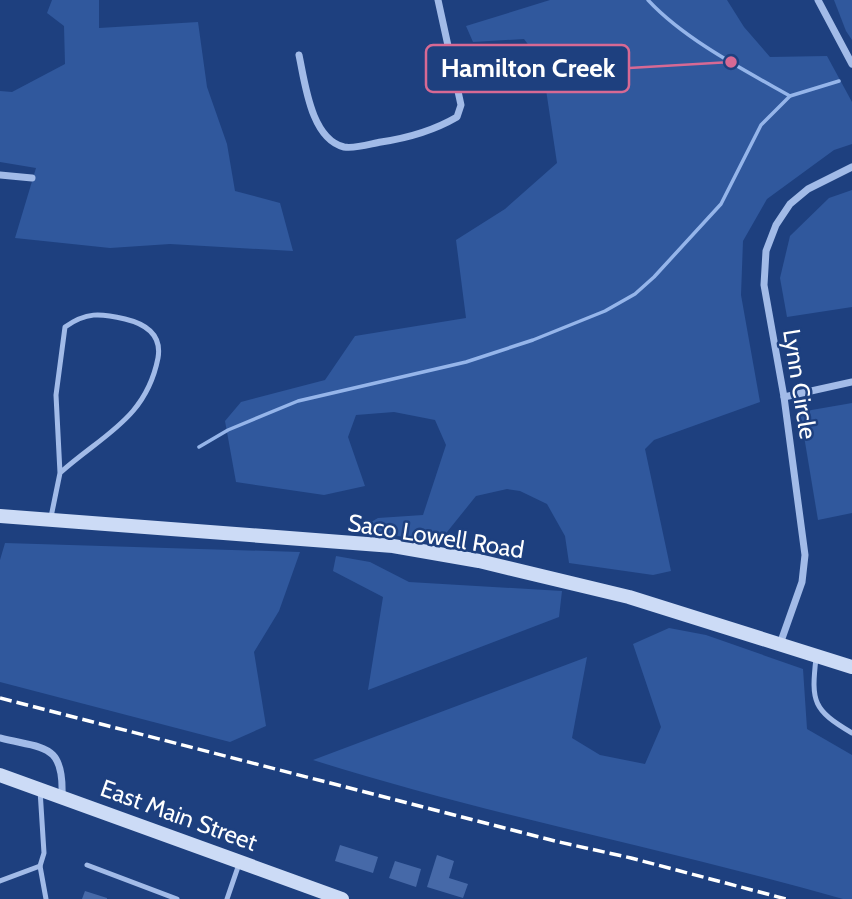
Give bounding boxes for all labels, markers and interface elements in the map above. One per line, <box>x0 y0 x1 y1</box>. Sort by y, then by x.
callout: Hamilton Creek <box>426 45 629 92</box>
text: Hamilton Creek <box>441 52 616 84</box>
street label: Lynn Circle <box>777 327 823 441</box>
street label: Saco Lowell Road <box>346 508 526 564</box>
street label: East Main Street <box>97 773 261 857</box>

